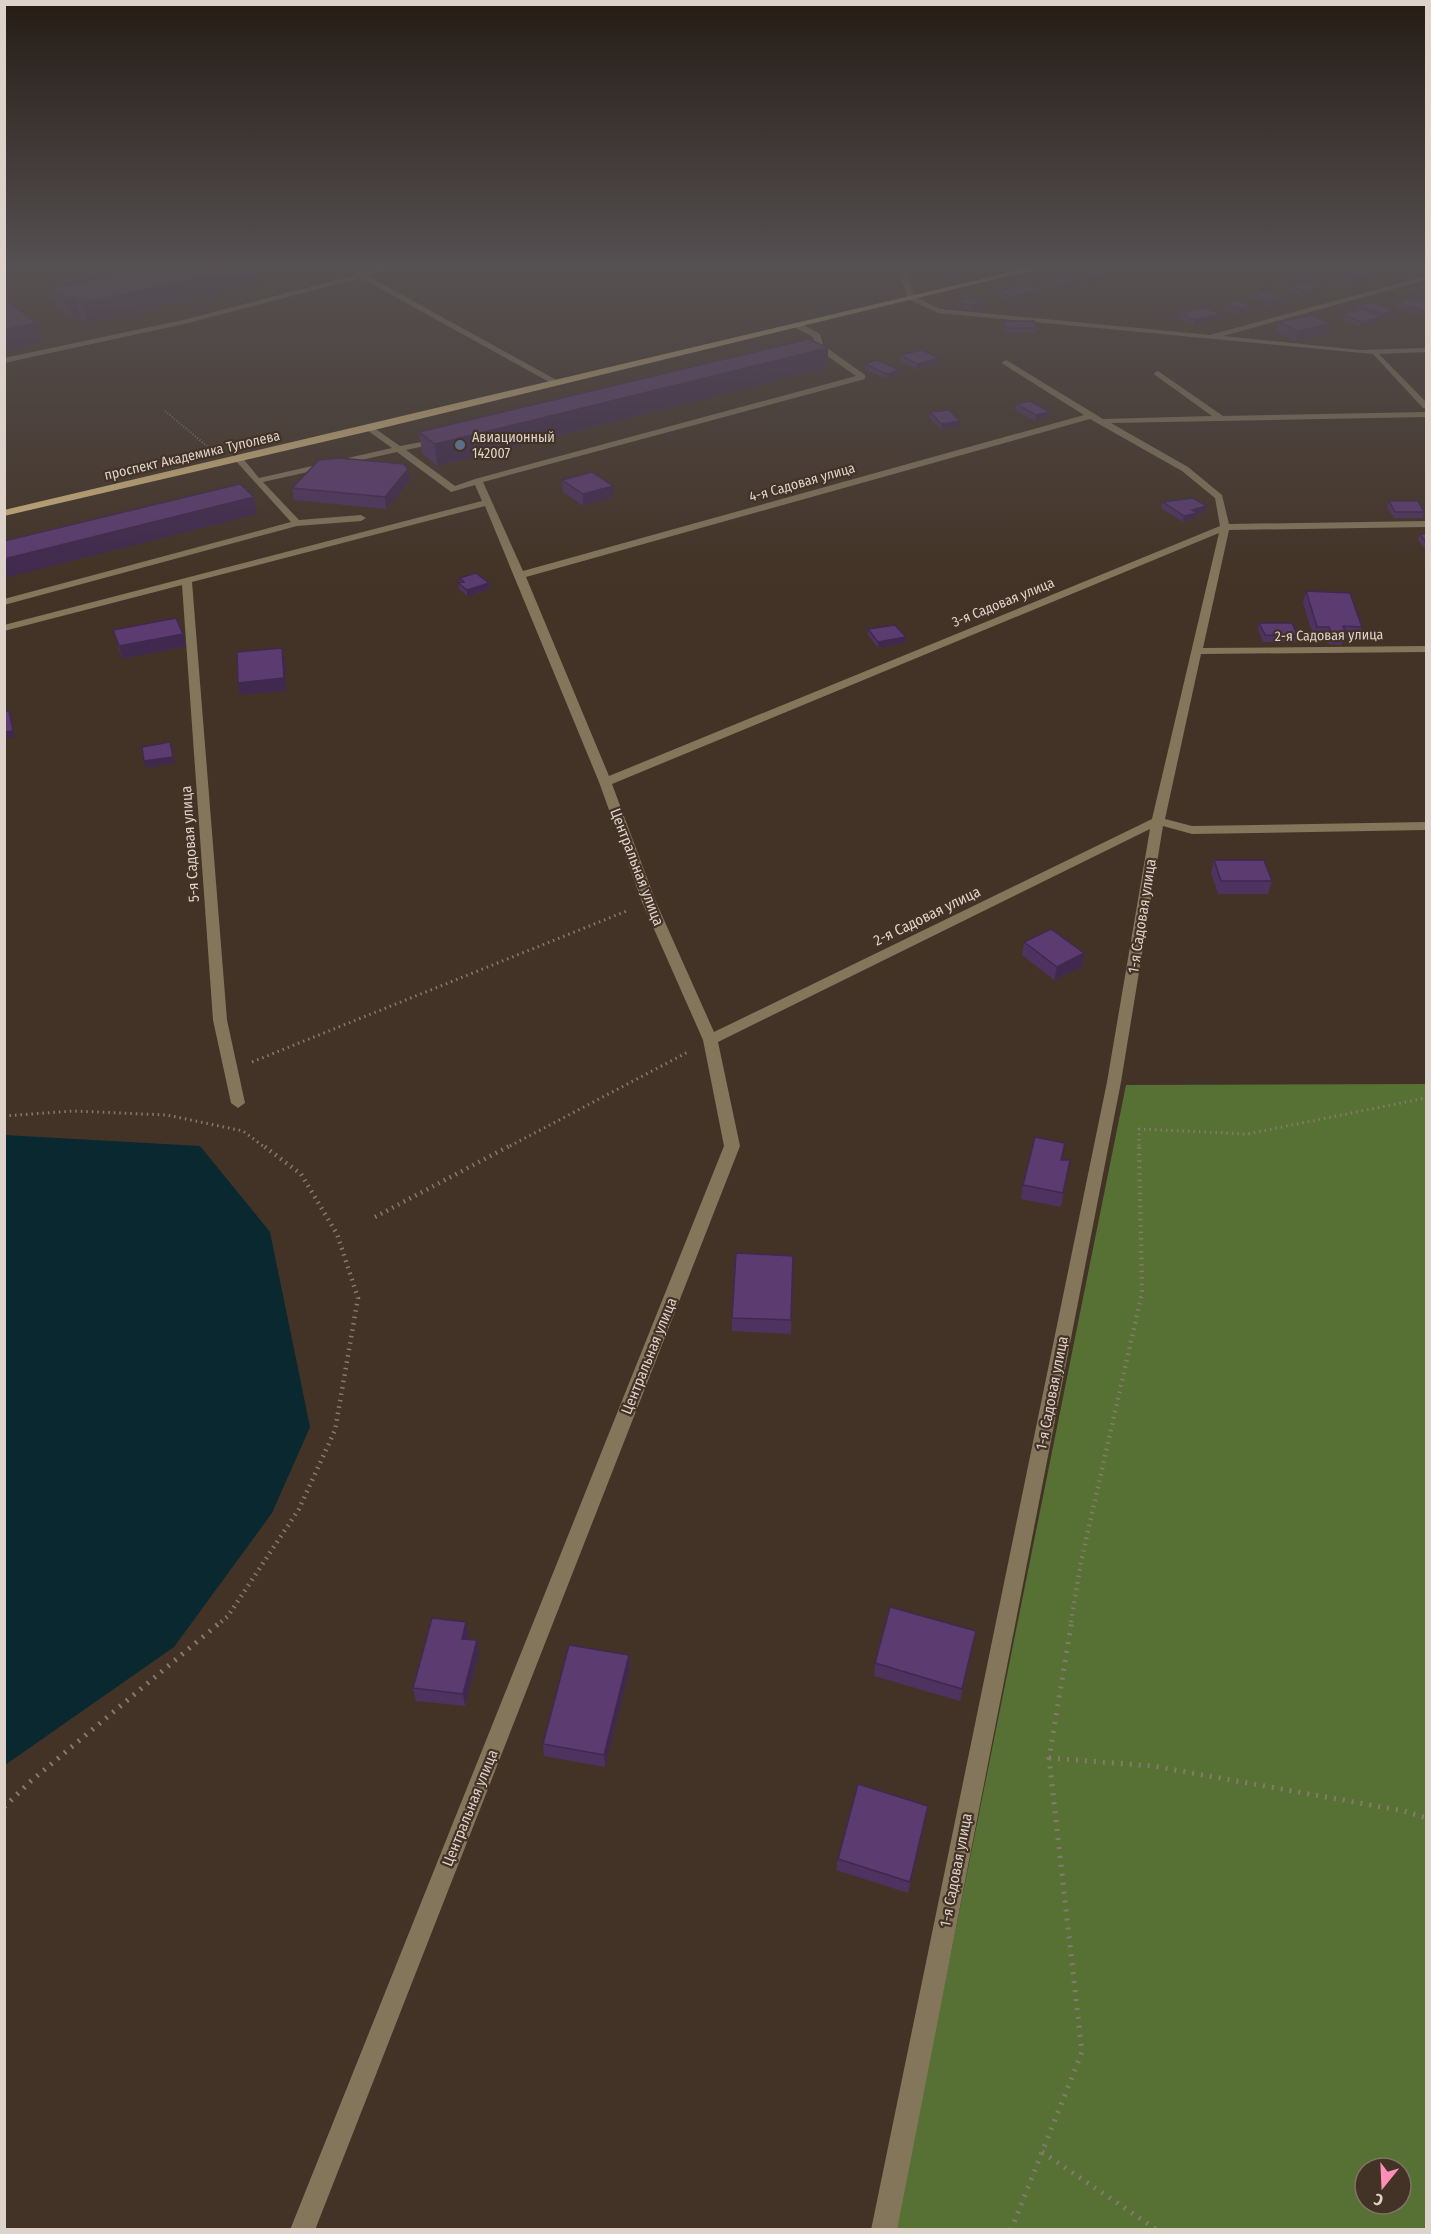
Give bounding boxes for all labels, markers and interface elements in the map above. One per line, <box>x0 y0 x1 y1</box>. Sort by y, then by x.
street label: проспект Академика Туполева <box>103 427 282 484</box>
place label: Авиационный 142007 <box>472 429 555 462</box>
marker: Авиационный 142007 <box>453 438 467 452</box>
street label: 4-я Садовая улица <box>747 459 857 506</box>
street label: 3-я Садовая улица <box>950 574 1057 631</box>
street label: 2-я Садовая улица <box>1275 626 1384 645</box>
street label: 5-я Садовая улица <box>177 785 203 903</box>
street label: Центральная улица <box>606 806 668 928</box>
street label: 1-я Садовая улица <box>1124 857 1160 975</box>
street label: 2-я Садовая улица <box>871 882 983 950</box>
street label: Центральная улица <box>617 1295 681 1417</box>
street label: 1-я Садовая улица <box>1032 1335 1072 1451</box>
street label: Центральная улица <box>438 1747 502 1869</box>
street label: 1-я Садовая улица <box>936 1812 976 1928</box>
north arrow <box>1353 2156 1413 2216</box>
text: С <box>1371 2189 1385 2210</box>

